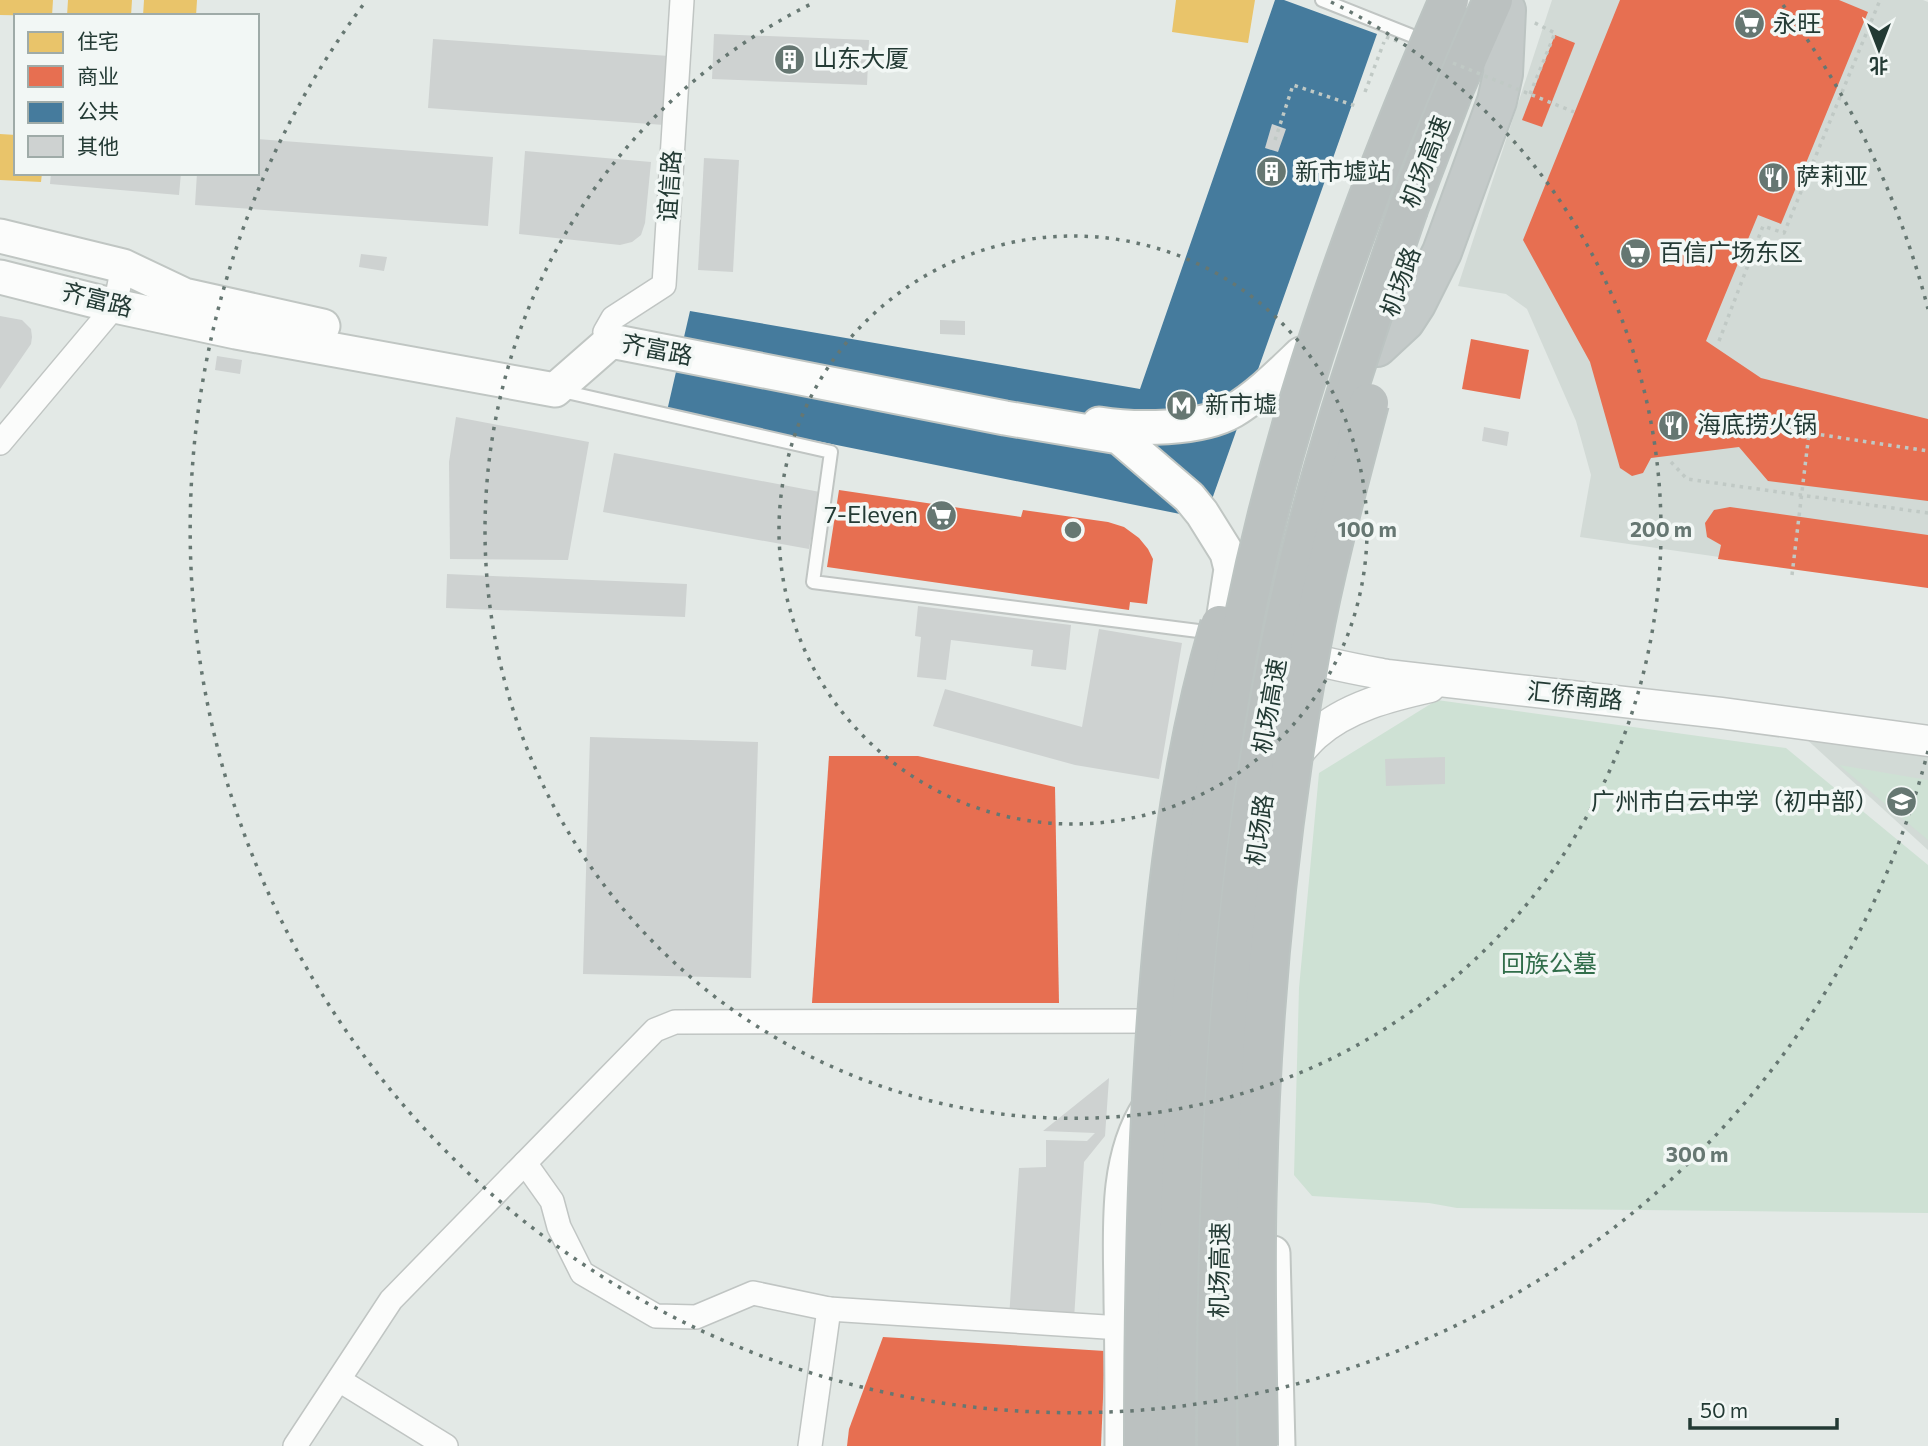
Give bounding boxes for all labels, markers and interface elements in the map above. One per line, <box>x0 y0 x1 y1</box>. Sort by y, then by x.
supermarket icon: 永旺 <box>1733 7 1767 41</box>
place label: 永旺 <box>1773 8 1821 37</box>
legend <box>14 14 259 175</box>
north arrow <box>1844 14 1914 84</box>
text: 住宅 <box>77 28 119 53</box>
building icon: 山东大厦 <box>773 42 807 76</box>
place label: 山东大厦 <box>813 43 909 72</box>
text: 北 <box>1869 55 1889 78</box>
text: 商业 <box>77 63 119 88</box>
text: 公共 <box>77 98 119 123</box>
street label: 机场高速 <box>1394 111 1455 211</box>
text: 其他 <box>77 133 119 158</box>
street label: 谊信路 <box>652 149 685 223</box>
building icon: 新市墟站 <box>1255 155 1289 189</box>
place label: 新市墟站 <box>1295 156 1391 185</box>
restaurant icon: 萨莉亚 <box>1756 160 1790 194</box>
place label: 萨莉亚 <box>1796 161 1868 190</box>
supermarket icon: 百信广场东区 <box>1619 236 1653 270</box>
place label: 百信广场东区 <box>1659 237 1803 266</box>
street label: 机场路 <box>1374 243 1426 320</box>
street label: 齐富路 <box>59 276 136 321</box>
street label: 齐富路 <box>619 327 695 370</box>
metro station icon: 新市墟 <box>1165 388 1199 422</box>
place label: 新市墟 <box>1205 389 1277 418</box>
restaurant icon: 海底捞火锅 <box>1657 408 1691 442</box>
place label: 海底捞火锅 <box>1697 409 1817 438</box>
supermarket icon: 7-Eleven <box>924 498 958 532</box>
place label: 7-Eleven <box>824 499 918 528</box>
text: 100 m <box>1337 516 1397 541</box>
text: 200 m <box>1630 516 1692 541</box>
centre of rings <box>1061 518 1085 542</box>
street label: 机场高速 <box>1246 656 1291 756</box>
street label: 汇侨南路 <box>1526 675 1624 714</box>
school or university icon: 广州市白云中学（初中部） <box>1885 785 1919 819</box>
place label: 广州市白云中学（初中部） <box>1591 786 1879 815</box>
street label: 机场路 <box>1239 792 1278 867</box>
park label: 回族公墓 <box>1501 948 1597 977</box>
text: 300 m <box>1666 1141 1728 1166</box>
street label: 机场高速 <box>1203 1222 1234 1318</box>
scale bar <box>1690 1386 1837 1430</box>
text: 50 m <box>1700 1397 1748 1422</box>

